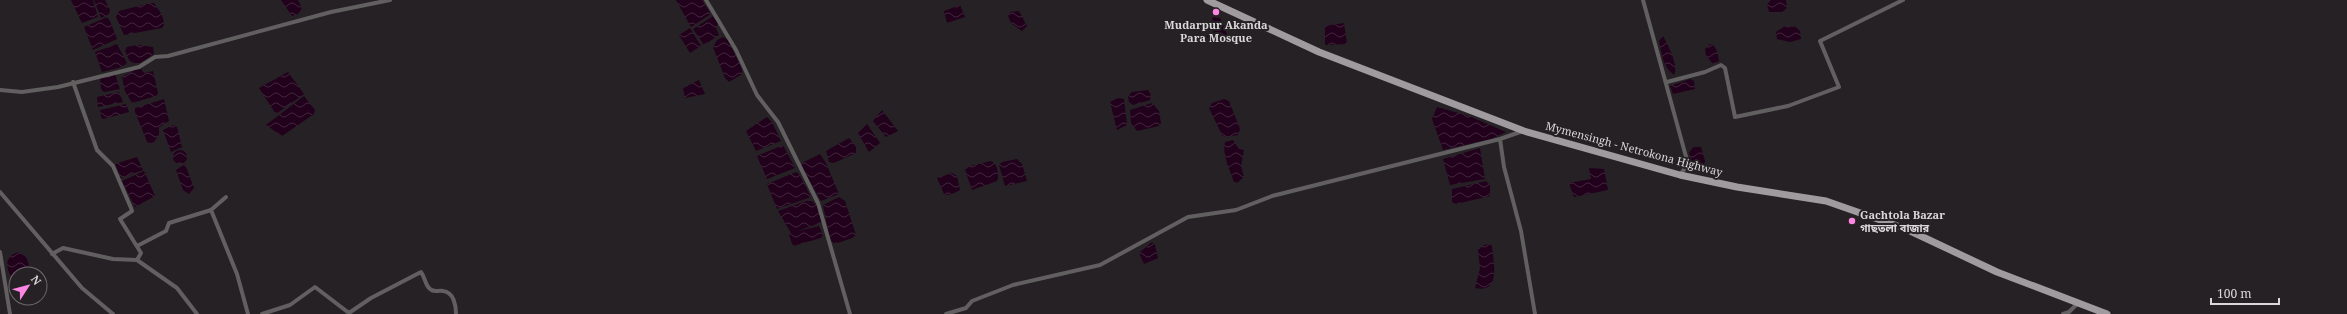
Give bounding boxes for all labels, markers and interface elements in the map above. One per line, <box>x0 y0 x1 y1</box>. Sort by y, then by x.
marker: Mudarpur Akanda Para Mosque <box>1211 7 1221 17</box>
place label: Mudarpur Akanda Para Mosque <box>1164 17 1268 45</box>
street label: Mymensingh - Netrokona Highway <box>1544 118 1725 180</box>
place label: Gachtola Bazar গাছতলা বাজার <box>1860 207 1945 235</box>
marker: Gachtola Bazar গাছতলা বাজার <box>1847 216 1857 226</box>
north arrow <box>8 266 48 306</box>
text: N <box>28 272 45 288</box>
scale bar <box>2211 280 2279 306</box>
text: 100 m <box>2217 285 2252 302</box>

